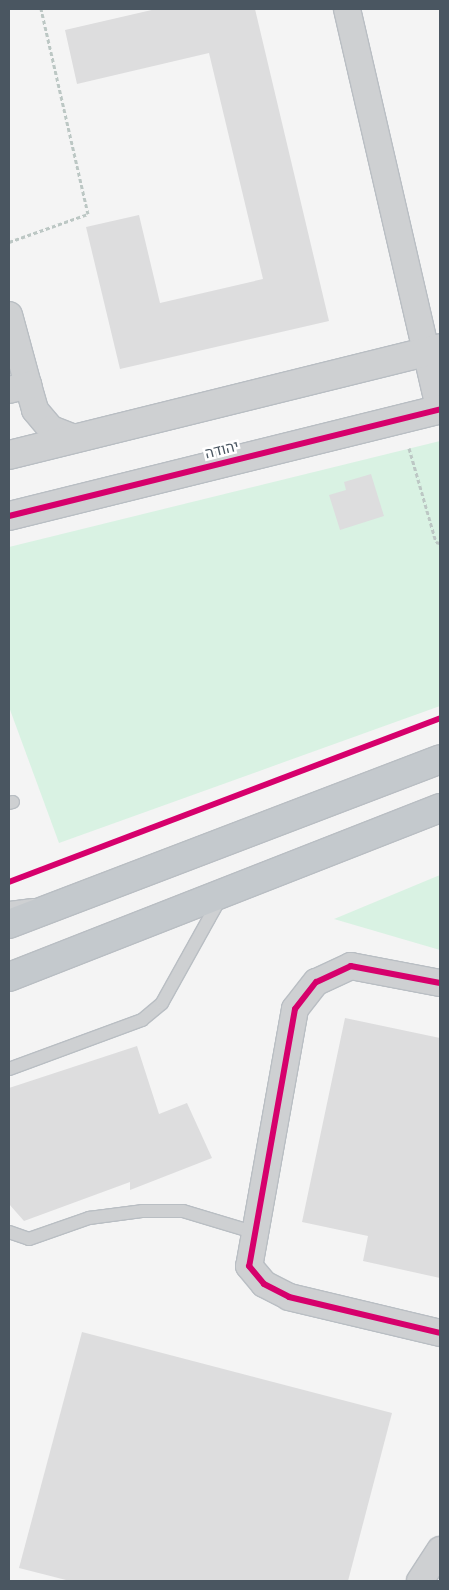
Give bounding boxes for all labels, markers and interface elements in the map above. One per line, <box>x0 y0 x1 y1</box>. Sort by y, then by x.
street label: יהודה <box>203 437 241 463</box>

